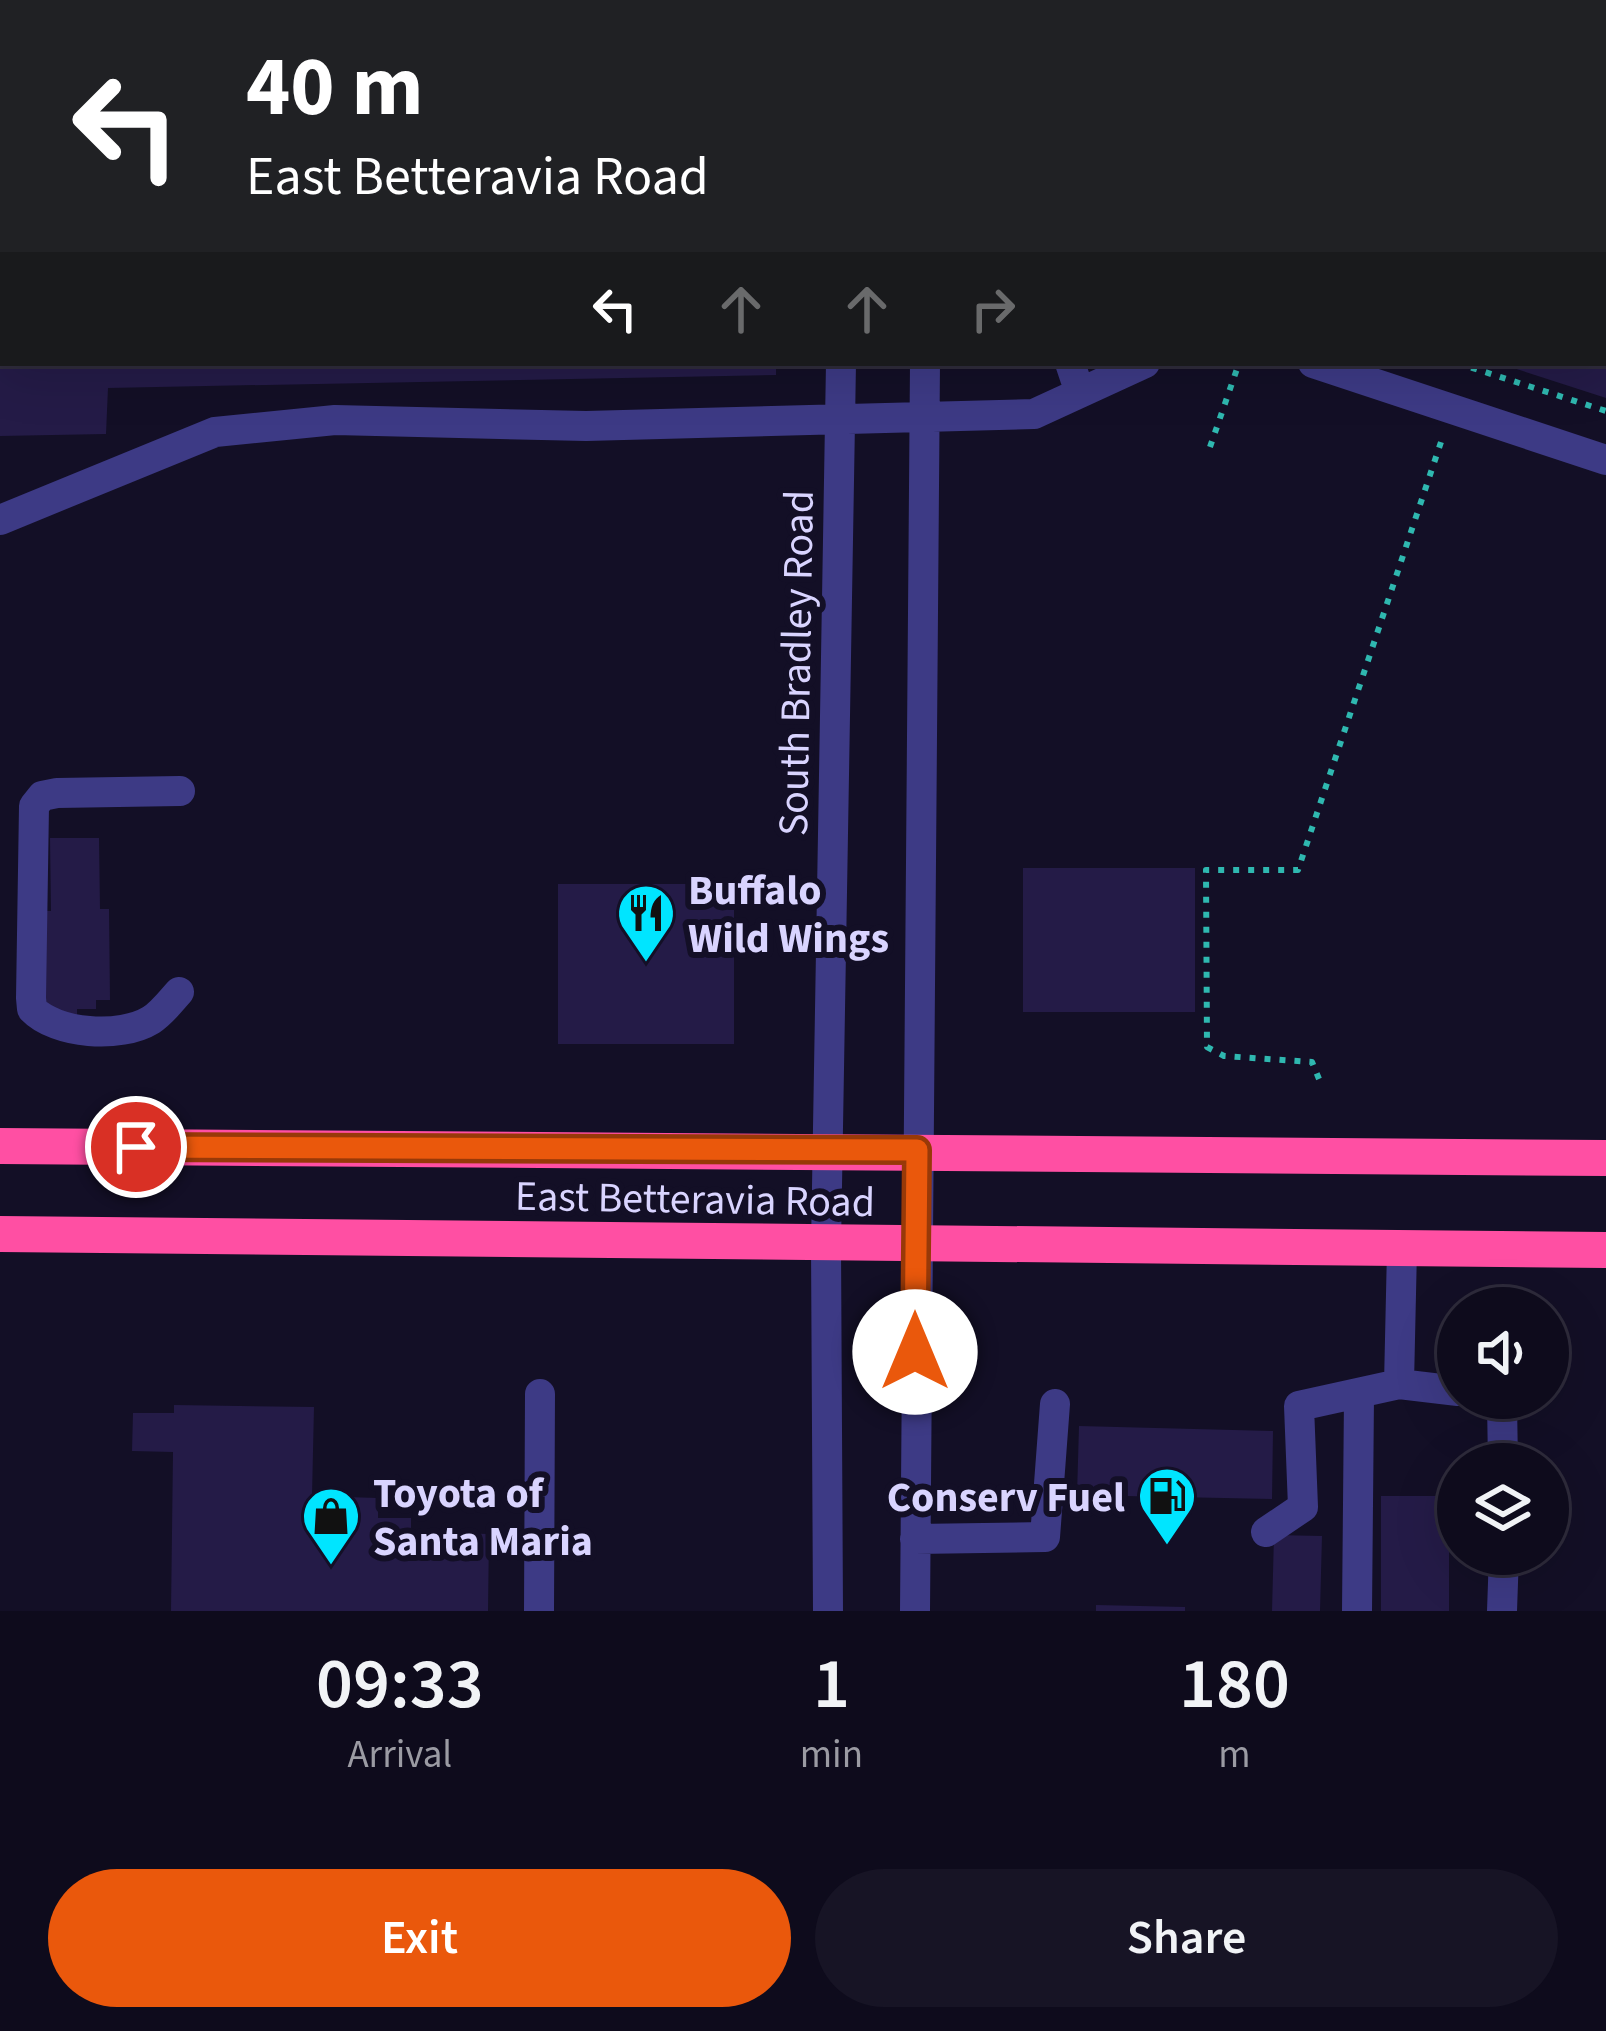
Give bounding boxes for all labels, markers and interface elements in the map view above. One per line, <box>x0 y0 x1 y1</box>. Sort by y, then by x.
text: 40 m <box>246 28 424 148</box>
icon: left <box>48 48 204 204</box>
text: East Betteravia Road <box>246 139 709 216</box>
icon: left <box>582 276 648 342</box>
icon: ahead <box>708 276 774 342</box>
icon: ahead <box>834 276 900 342</box>
icon: right <box>960 276 1026 342</box>
street label: South Bradley Road <box>764 489 830 837</box>
place label: Buffalo Wild Wings <box>688 861 889 969</box>
restaurant icon: Buffalo Wild Wings <box>615 882 677 964</box>
pin <box>85 1096 187 1198</box>
icon: arrive <box>103 1114 169 1180</box>
street label: East Betteravia Road <box>514 1167 875 1233</box>
map controls <box>1437 1287 1569 1575</box>
button: sound <box>1437 1287 1569 1419</box>
position arrow <box>852 1289 978 1415</box>
button: layers <box>1437 1443 1569 1575</box>
place label: Toyota of Santa Maria <box>373 1464 593 1572</box>
fuel station icon: Conserv Fuel <box>1136 1465 1198 1547</box>
place label: Conserv Fuel <box>887 1468 1125 1528</box>
shop icon: Toyota of Santa Maria <box>300 1485 362 1567</box>
text: 09:33 <box>316 1633 484 1736</box>
text: 1 <box>813 1633 850 1736</box>
text: 180 <box>1179 1633 1290 1736</box>
text: Arrival <box>347 1727 452 1783</box>
text: min <box>800 1727 863 1783</box>
text: m <box>1218 1727 1251 1783</box>
button: Exit <box>48 1869 791 2007</box>
button: Share <box>815 1869 1558 2007</box>

